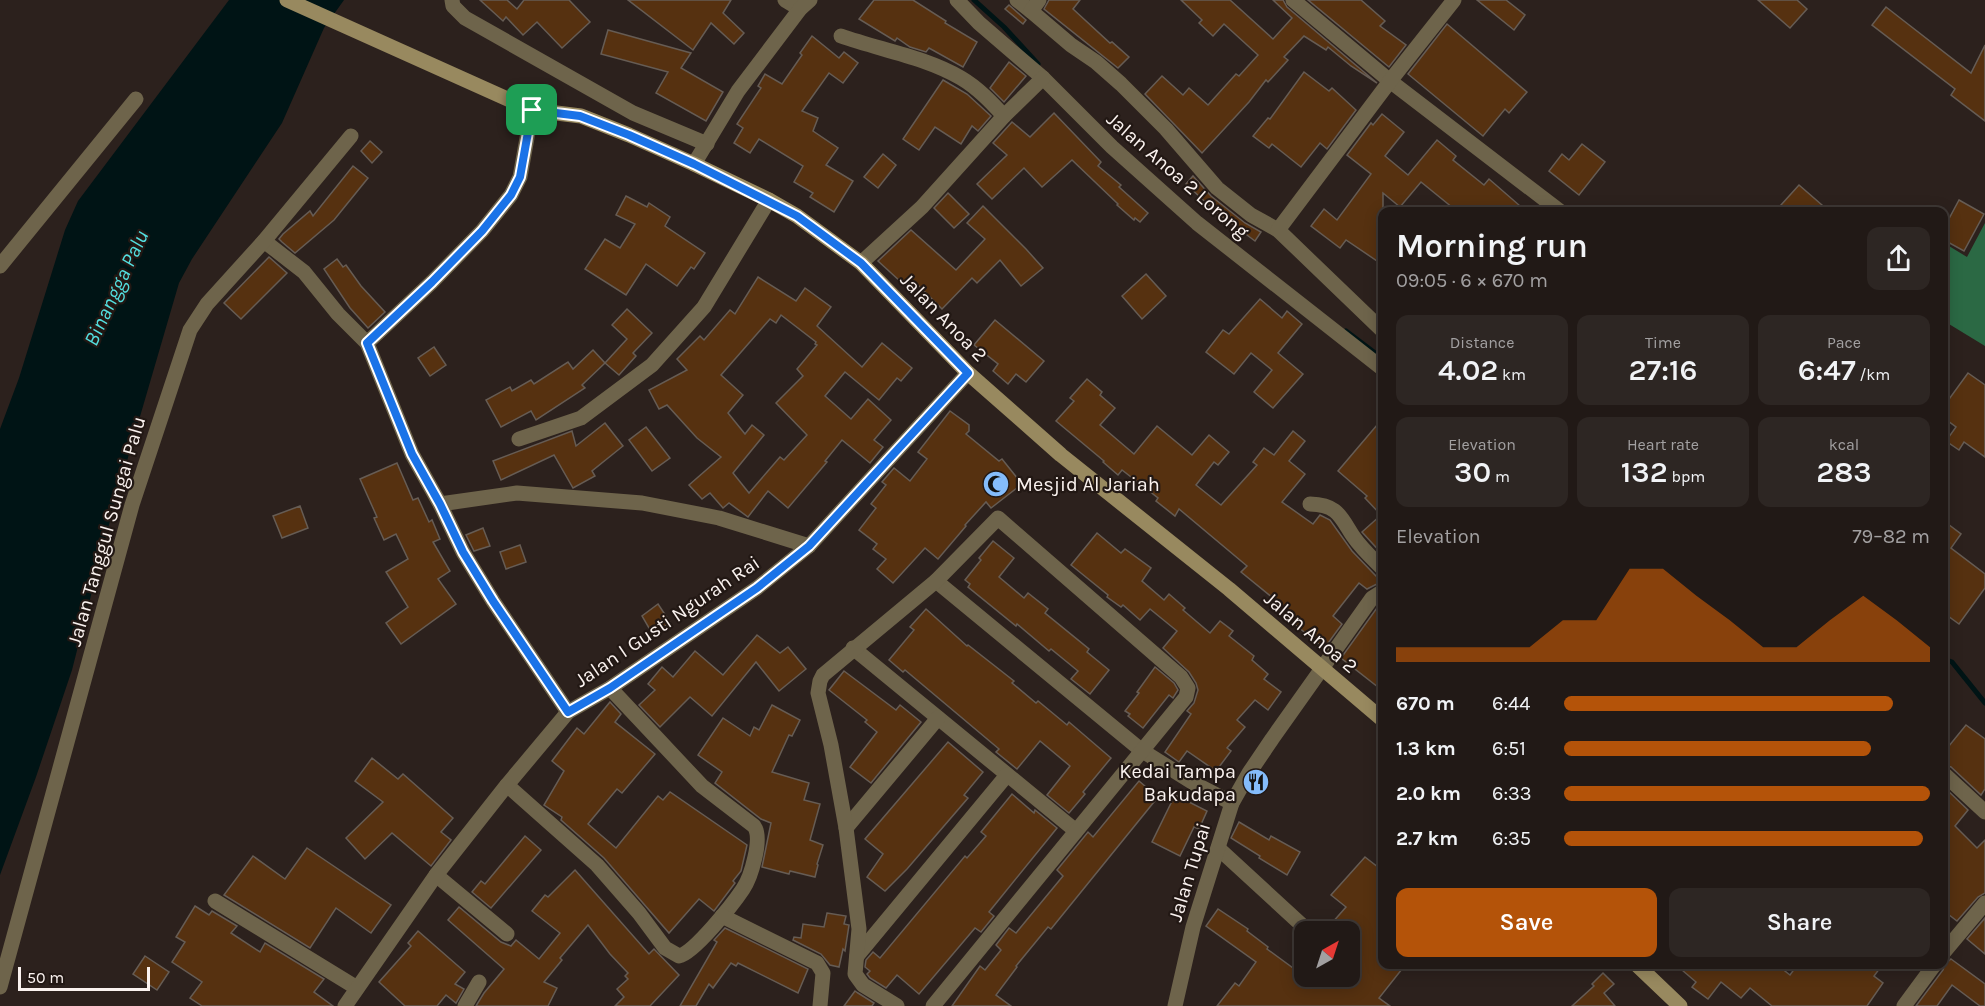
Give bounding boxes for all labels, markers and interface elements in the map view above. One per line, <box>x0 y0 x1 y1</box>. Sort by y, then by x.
pin <box>506 84 557 135</box>
icon: arrive <box>515 93 548 126</box>
street label: Jalan Anoa 2 Lorong <box>1102 107 1253 243</box>
water label: Binangga Palu <box>79 226 153 350</box>
text: Morning run <box>1396 227 1588 265</box>
button: share <box>1867 227 1930 290</box>
street label: Jalan Anoa 2 <box>896 268 992 366</box>
text: 09:05 · 6 × 670 m <box>1396 269 1548 292</box>
text: Distance <box>1450 333 1514 352</box>
text: Time <box>1645 333 1681 352</box>
text: Pace <box>1827 333 1861 352</box>
text: 4.02 <box>1438 352 1498 388</box>
text: 27:16 <box>1629 352 1697 388</box>
text: 6:47 <box>1798 352 1856 388</box>
text: km <box>1498 365 1526 384</box>
text: /km <box>1856 365 1890 384</box>
street label: Jalan Tanggul Sungai Palu <box>63 414 150 649</box>
text: Elevation <box>1448 435 1516 454</box>
text: Heart rate <box>1627 435 1699 454</box>
text: kcal <box>1829 435 1859 454</box>
text: 30 <box>1454 454 1491 490</box>
text: 132 <box>1621 454 1668 490</box>
text: 283 <box>1816 454 1872 490</box>
text: m <box>1491 467 1510 486</box>
text: bpm <box>1668 467 1705 486</box>
mosque icon: Mesjid Al Jariah <box>981 469 1011 499</box>
place label: Mesjid Al Jariah <box>1016 473 1160 496</box>
text: Elevation <box>1396 525 1481 548</box>
text: 79–82 m <box>1852 525 1930 548</box>
street label: Jalan I Gusti Ngurah Rai <box>571 551 764 692</box>
street label: Jalan Anoa 2 <box>1259 587 1362 678</box>
text: 670 m <box>1396 692 1455 715</box>
text: 6:44 <box>1492 692 1530 715</box>
text: 1.3 km <box>1396 737 1456 760</box>
text: 6:51 <box>1492 737 1526 760</box>
place label: Kedai Tampa Bakudapa <box>1119 760 1236 806</box>
restaurant icon: Kedai Tampa Bakudapa <box>1241 767 1271 797</box>
text: 2.0 km <box>1396 782 1461 805</box>
text: 6:33 <box>1492 782 1532 805</box>
street label: Jalan Tupai <box>1164 820 1215 924</box>
text: 2.7 km <box>1396 827 1458 850</box>
text: 6:35 <box>1492 827 1531 850</box>
button: Save <box>1396 888 1657 957</box>
button: Share <box>1669 888 1930 957</box>
north arrow <box>1294 921 1360 987</box>
map controls <box>1294 921 1360 987</box>
scale bar <box>18 964 150 992</box>
text: 50 m <box>27 968 64 987</box>

